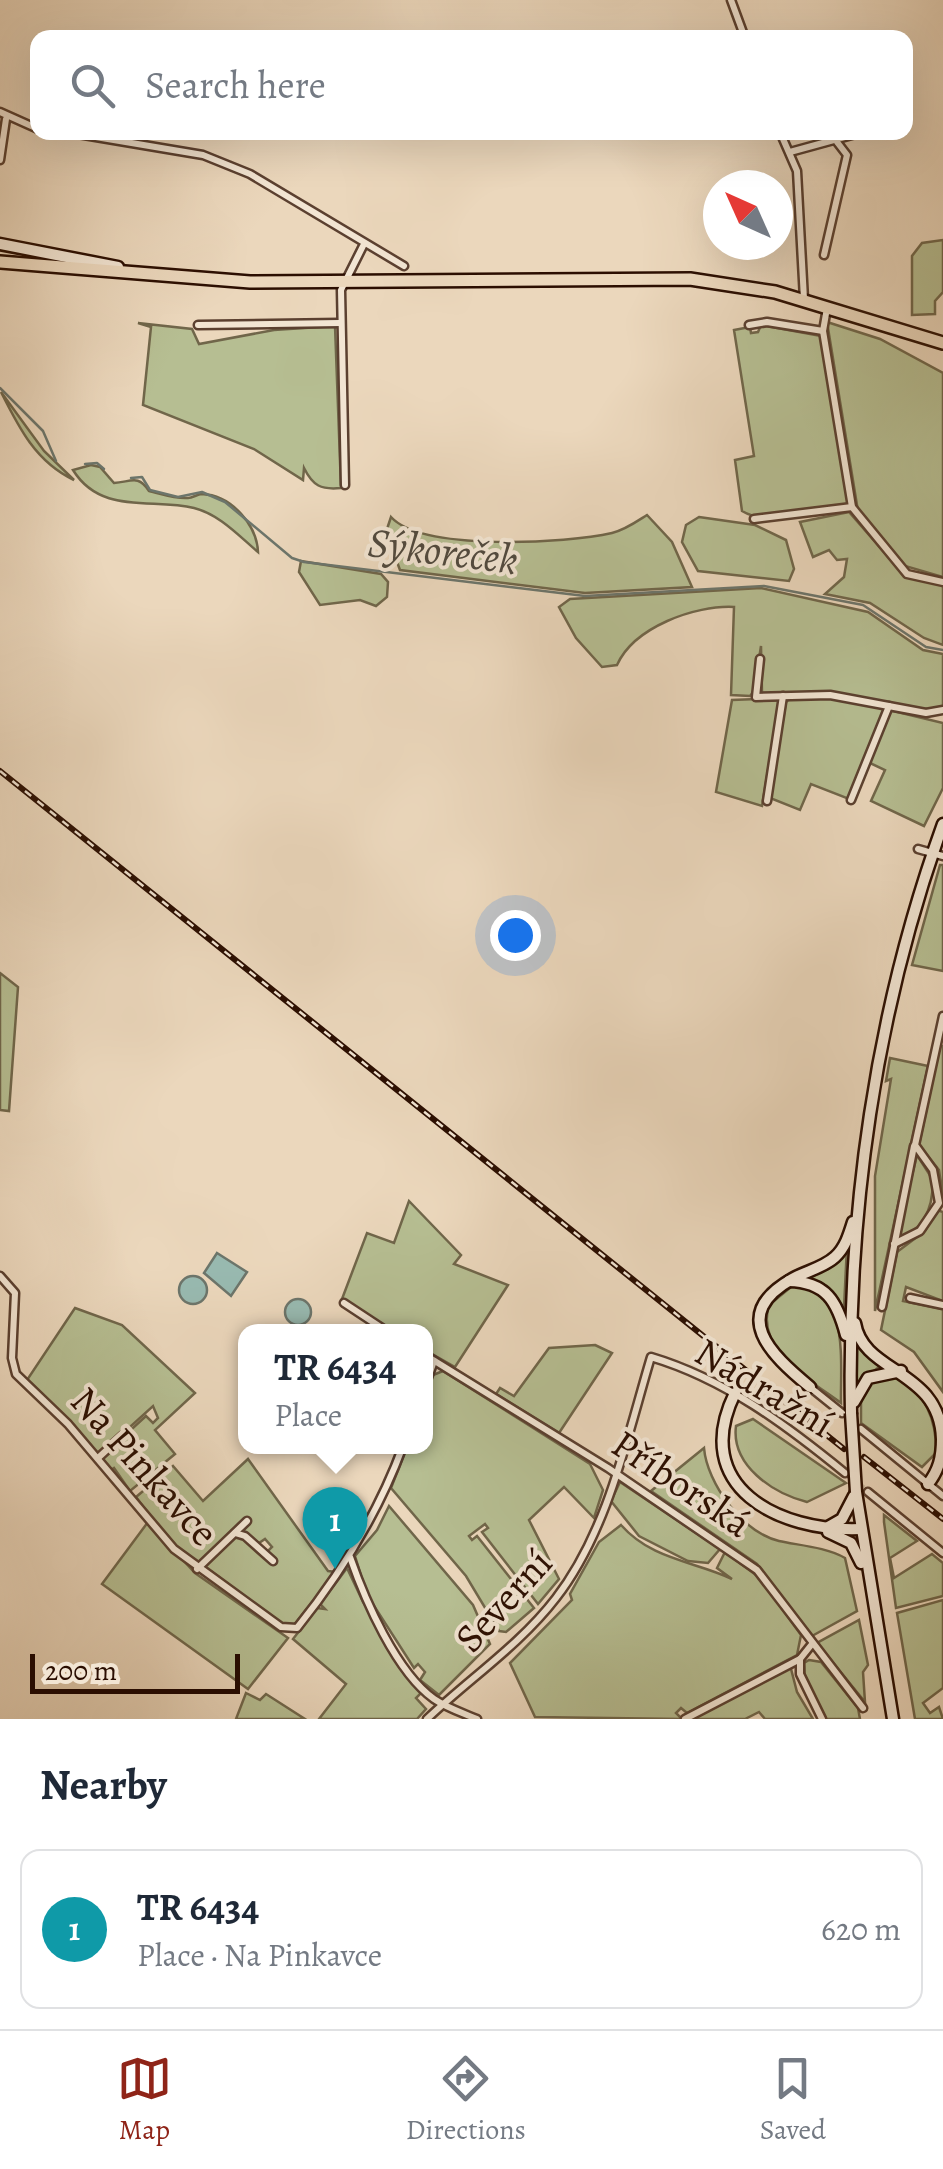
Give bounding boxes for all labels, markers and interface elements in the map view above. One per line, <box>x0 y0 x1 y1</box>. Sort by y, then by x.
search box <box>30 30 913 140</box>
icon: search <box>65 58 120 113</box>
text: Search here <box>145 59 326 111</box>
north arrow <box>703 170 793 260</box>
water label: Sýkoreček <box>365 513 521 588</box>
your location <box>490 910 541 961</box>
popup <box>238 1324 433 1454</box>
street label: Nádražní <box>685 1324 845 1450</box>
text: TR 6434 <box>274 1341 397 1393</box>
street label: Na Pinkavce <box>58 1374 231 1558</box>
text: Place <box>274 1393 342 1437</box>
street label: Příborská <box>601 1417 763 1550</box>
pin: 1 <box>302 1486 368 1569</box>
street label: Severní <box>442 1537 565 1664</box>
scale bar <box>30 1649 240 1694</box>
text: 200 m <box>45 1652 117 1690</box>
text: Nearby <box>40 1756 167 1813</box>
text: TR 6434 <box>137 1881 259 1933</box>
text: 1 <box>69 1907 80 1951</box>
text: 620 m <box>821 1907 901 1951</box>
text: Place · Na Pinkavce <box>137 1933 382 1977</box>
tab: Map <box>117 2051 172 2149</box>
tab: Directions <box>406 2051 526 2149</box>
tab: Saved <box>760 2051 826 2149</box>

